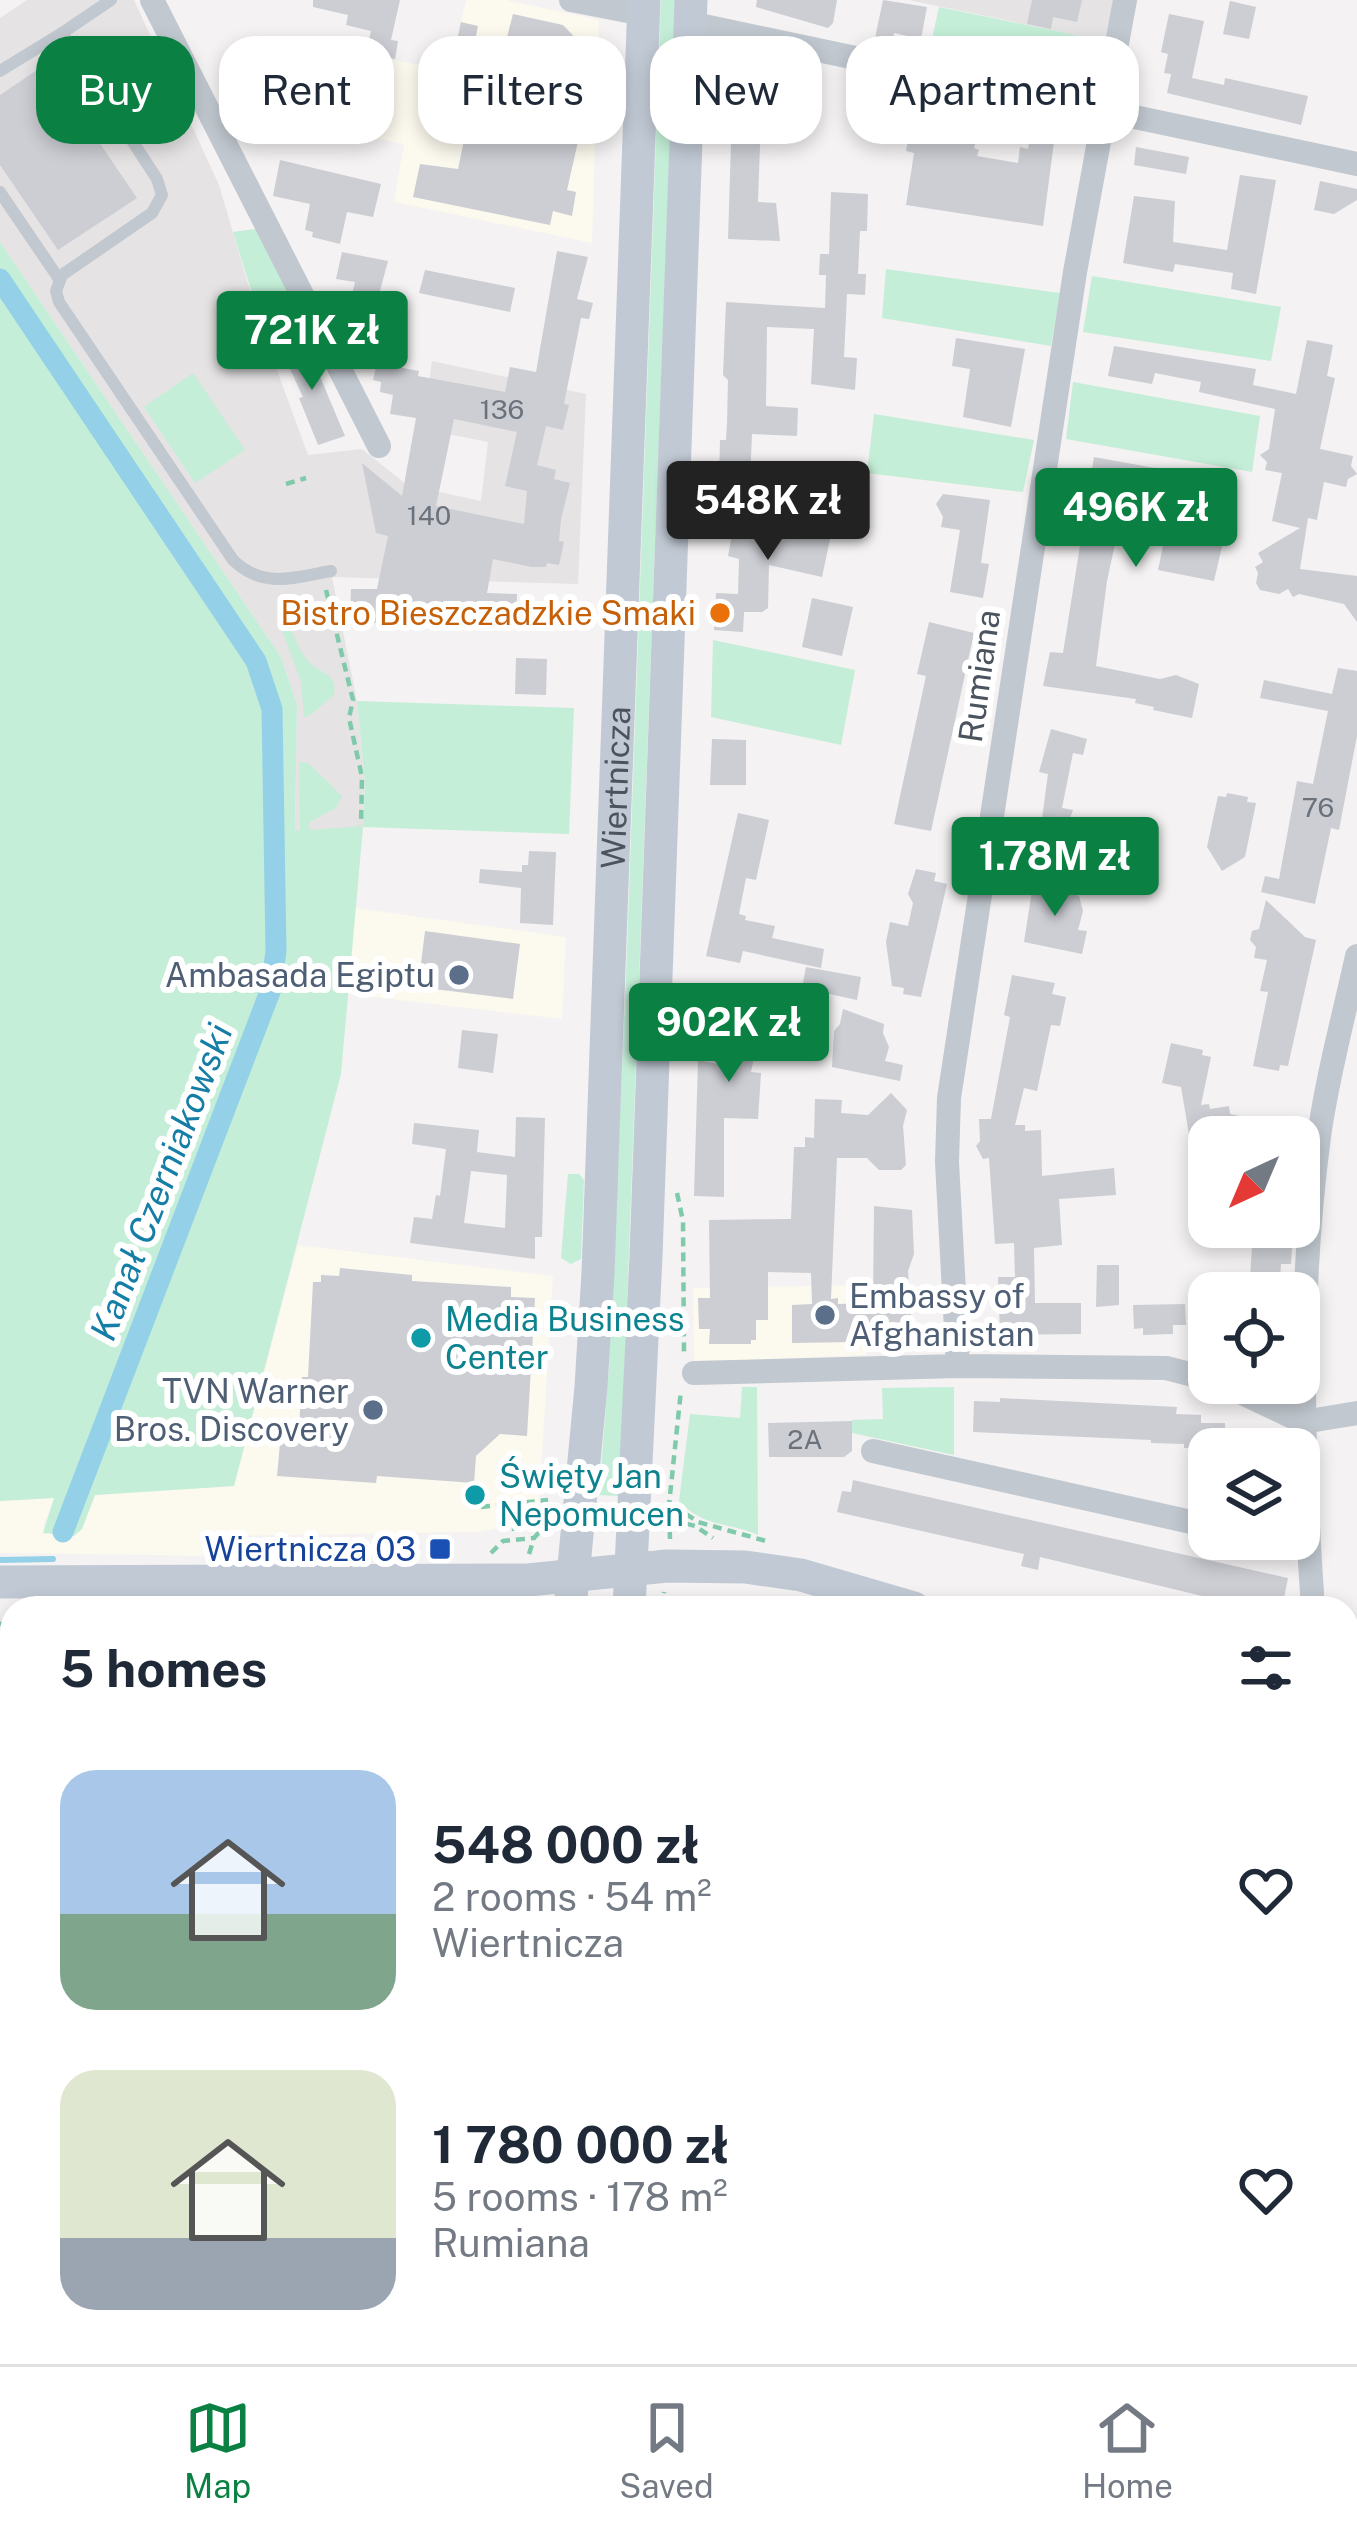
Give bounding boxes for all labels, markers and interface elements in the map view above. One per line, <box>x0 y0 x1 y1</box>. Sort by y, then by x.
chip: Buy <box>36 36 195 144</box>
chip: Rent <box>219 36 394 144</box>
chip: Filters <box>418 36 626 144</box>
chip: New <box>650 36 822 144</box>
chip: Apartment <box>846 36 1139 144</box>
pin: 721K zł <box>201 291 423 393</box>
text: 721K zł <box>244 307 380 353</box>
house number: 136 <box>480 393 524 425</box>
pin: 548K zł <box>657 461 879 563</box>
pin: 496K zł <box>1025 468 1247 570</box>
text: 548K zł <box>694 477 842 523</box>
text: 496K zł <box>1062 484 1210 530</box>
house number: 140 <box>407 499 451 531</box>
place label: Bistro Bieszczadzkie Smaki <box>280 594 696 632</box>
marker: Bistro Bieszczadzkie Smaki <box>707 600 733 626</box>
street label: Rumiana <box>951 607 1007 745</box>
street label: Wiertnicza <box>594 706 637 869</box>
house number: 76 <box>1302 791 1334 823</box>
pin: 1.78M zł <box>931 817 1179 919</box>
text: 1.78M zł <box>979 833 1131 879</box>
place label: Ambasada Egiptu <box>165 956 435 994</box>
marker: Ambasada Egiptu <box>446 962 472 988</box>
pin: 902K zł <box>618 983 840 1085</box>
text: 902K zł <box>656 999 802 1045</box>
water label: Kanał Czerniakowski <box>81 1018 241 1346</box>
north arrow <box>1188 1116 1320 1248</box>
map controls <box>1188 1116 1320 1560</box>
button: locate <box>1188 1272 1320 1404</box>
place label: Embassy of Afghanistan <box>849 1277 1035 1353</box>
place label: Media Business Center <box>445 1300 684 1376</box>
marker: Embassy of Afghanistan <box>812 1302 838 1328</box>
marker: Media Business Center <box>408 1325 434 1351</box>
place label: TVN Warner Bros. Discovery <box>114 1372 349 1448</box>
marker: TVN Warner Bros. Discovery <box>360 1397 386 1423</box>
house number: 2A <box>787 1423 823 1455</box>
button: layers <box>1188 1428 1320 1560</box>
place label: Święty Jan Nepomucen <box>499 1456 684 1533</box>
marker: Święty Jan Nepomucen <box>462 1482 488 1508</box>
place label: Wiertnicza 03 <box>205 1530 416 1568</box>
marker: Wiertnicza 03 <box>427 1536 453 1562</box>
icon: filters <box>1233 1635 1299 1701</box>
text: 5 homes <box>60 1639 267 1698</box>
text: 548 000 zł <box>432 1815 700 1874</box>
icon: home <box>156 1818 300 1962</box>
icon: heart <box>1233 1857 1299 1923</box>
text: 2 rooms · 54 m² <box>432 1874 712 1920</box>
text: Wiertnicza <box>432 1920 624 1966</box>
text: 1 780 000 zł <box>432 2115 729 2174</box>
icon: home <box>156 2118 300 2262</box>
icon: heart <box>1233 2157 1299 2223</box>
text: 5 rooms · 178 m² <box>432 2174 728 2220</box>
text: Rumiana <box>432 2220 590 2266</box>
tab: Map <box>184 2395 251 2505</box>
tab: Saved <box>619 2395 714 2505</box>
tab: Home <box>1082 2395 1173 2505</box>

